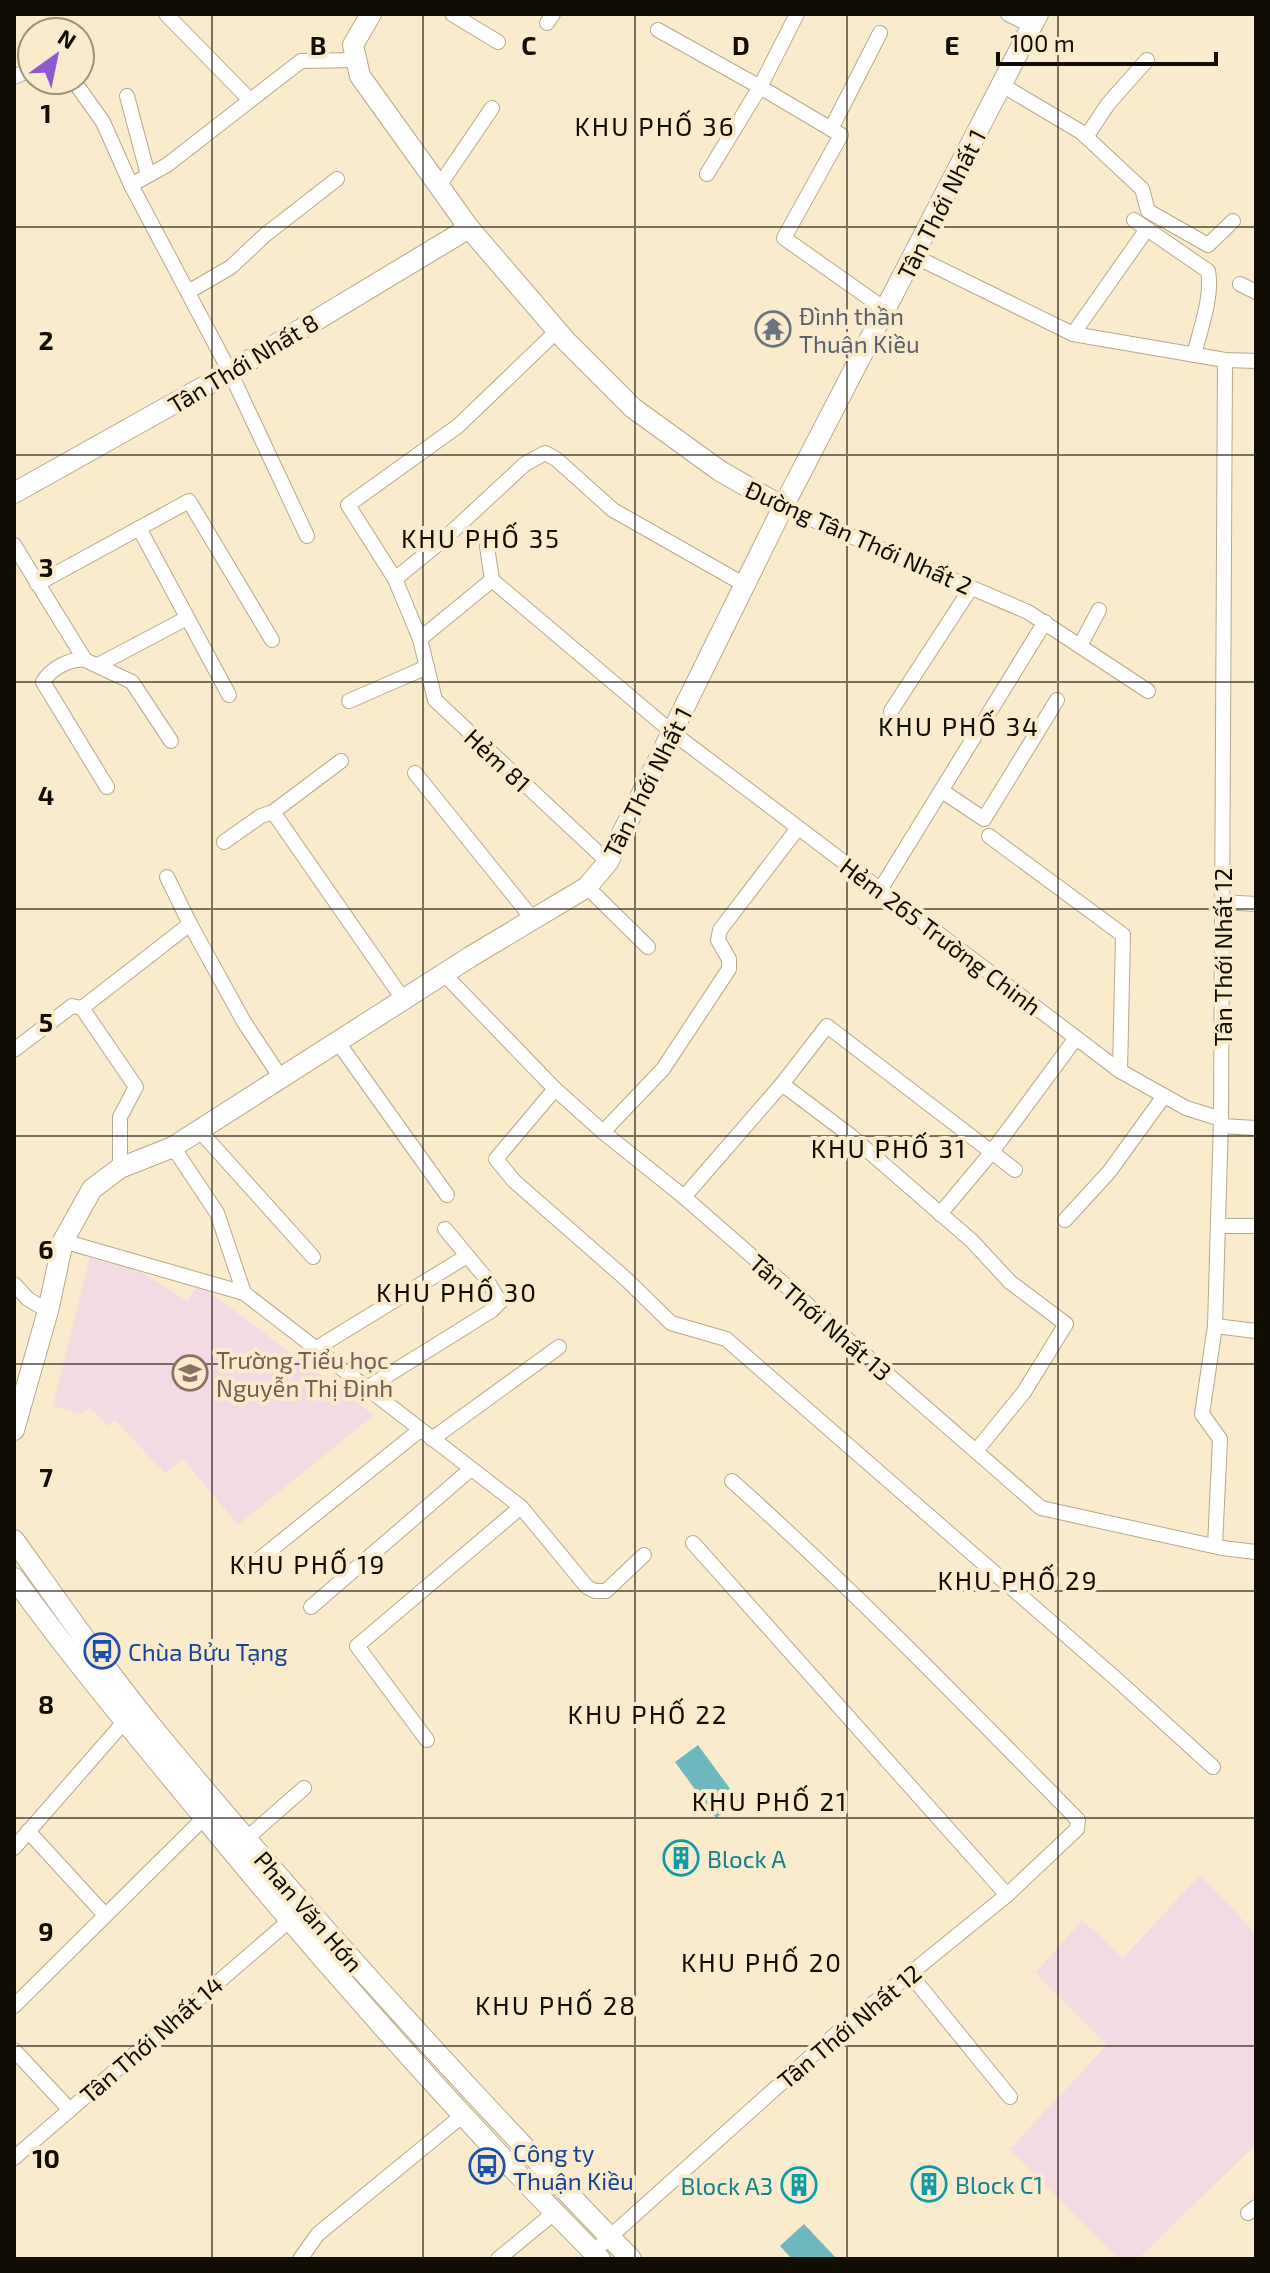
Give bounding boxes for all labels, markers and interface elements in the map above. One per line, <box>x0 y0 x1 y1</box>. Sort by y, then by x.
north arrow <box>16 16 96 96</box>
scale bar <box>998 16 1216 66</box>
text: N <box>54 23 81 54</box>
text: 100 m <box>1010 28 1075 57</box>
text: B <box>310 29 326 60</box>
text: C <box>521 29 537 60</box>
text: D <box>732 29 750 60</box>
text: E <box>944 29 960 60</box>
text: 1 <box>40 97 52 128</box>
district label: KHU PHỐ 36 <box>574 109 736 141</box>
street label: Tân Thới Nhất 1 <box>891 124 991 284</box>
place label: Đình thần Thuận Kiều <box>799 301 920 358</box>
street label: Tân Thới Nhất 8 <box>163 307 323 419</box>
temple icon: Đình thần Thuận Kiều <box>754 310 792 348</box>
text: 2 <box>38 324 54 355</box>
street label: Đường Tân Thới Nhất 2 <box>741 474 977 600</box>
district label: KHU PHỐ 35 <box>401 521 561 553</box>
text: 3 <box>39 551 53 582</box>
street label: Tân Thới Nhất 1 <box>597 702 697 862</box>
district label: KHU PHỐ 34 <box>878 709 1040 741</box>
street label: Hẻm 81 <box>459 722 537 798</box>
text: 4 <box>38 779 54 810</box>
street label: Hẻm 265 Trường Chinh <box>835 851 1047 1021</box>
street label: Tân Thới Nhất 12 <box>1208 868 1237 1046</box>
text: 5 <box>39 1006 53 1037</box>
district label: KHU PHỐ 31 <box>811 1131 967 1163</box>
text: 6 <box>38 1233 54 1264</box>
street label: Tân Thới Nhất 13 <box>744 1248 898 1386</box>
district label: KHU PHỐ 30 <box>376 1275 538 1307</box>
place label: Trường Tiểu học Nguyễn Thị Định <box>216 1345 393 1402</box>
school or university icon: Trường Tiểu học Nguyễn Thị Định <box>171 1354 209 1392</box>
text: 7 <box>39 1461 53 1492</box>
district label: KHU PHỐ 19 <box>230 1547 386 1579</box>
district label: KHU PHỐ 29 <box>937 1563 1099 1595</box>
bus stop icon: Chùa Bửu Tạng <box>83 1632 121 1670</box>
place label: Chùa Bửu Tạng <box>128 1637 288 1666</box>
text: 8 <box>38 1688 54 1719</box>
district label: KHU PHỐ 22 <box>568 1697 728 1729</box>
district label: KHU PHỐ 21 <box>692 1784 848 1816</box>
building icon: Block A <box>662 1839 700 1877</box>
place label: Block A <box>707 1844 786 1873</box>
street label: Phan Văn Hớn <box>249 1845 369 1977</box>
text: 9 <box>38 1915 54 1946</box>
district label: KHU PHỐ 20 <box>681 1945 843 1977</box>
street label: Tân Thới Nhất 12 <box>771 1958 927 2094</box>
street label: Tân Thới Nhất 14 <box>74 1969 228 2109</box>
district label: KHU PHỐ 28 <box>475 1988 637 2020</box>
place label: Công ty Thuận Kiều <box>513 2138 634 2195</box>
text: 10 <box>32 2142 60 2173</box>
bus stop icon: Công ty Thuận Kiều <box>468 2147 506 2185</box>
building icon: Block C1 <box>910 2165 948 2203</box>
building icon: Block A3 <box>780 2166 818 2204</box>
place label: Block C1 <box>955 2170 1043 2199</box>
place label: Block A3 <box>681 2171 773 2200</box>

